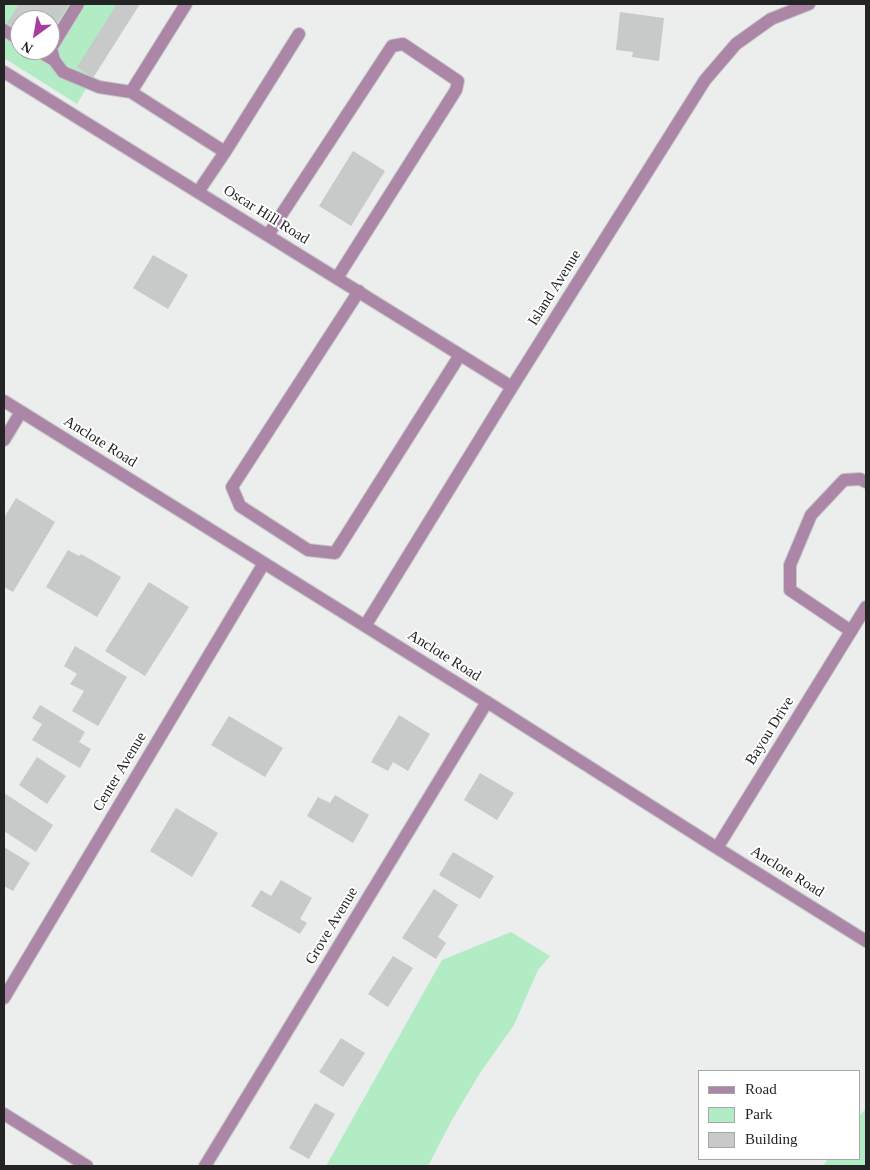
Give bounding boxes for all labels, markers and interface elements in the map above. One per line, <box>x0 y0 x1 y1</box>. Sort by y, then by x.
north arrow <box>10 10 60 60</box>
text: N <box>19 38 36 56</box>
street label: Oscar Hill Road <box>220 182 312 248</box>
street label: Island Avenue <box>525 247 585 329</box>
street label: Anclote Road <box>60 412 140 472</box>
street label: Anclote Road <box>404 626 484 686</box>
street label: Bayou Drive <box>742 694 798 768</box>
street label: Center Avenue <box>89 729 151 815</box>
street label: Anclote Road <box>747 842 827 902</box>
street label: Grove Avenue <box>302 884 362 968</box>
legend <box>698 1070 860 1160</box>
text: Road <box>745 1081 777 1097</box>
text: Park <box>745 1106 773 1122</box>
text: Building <box>745 1131 798 1147</box>

